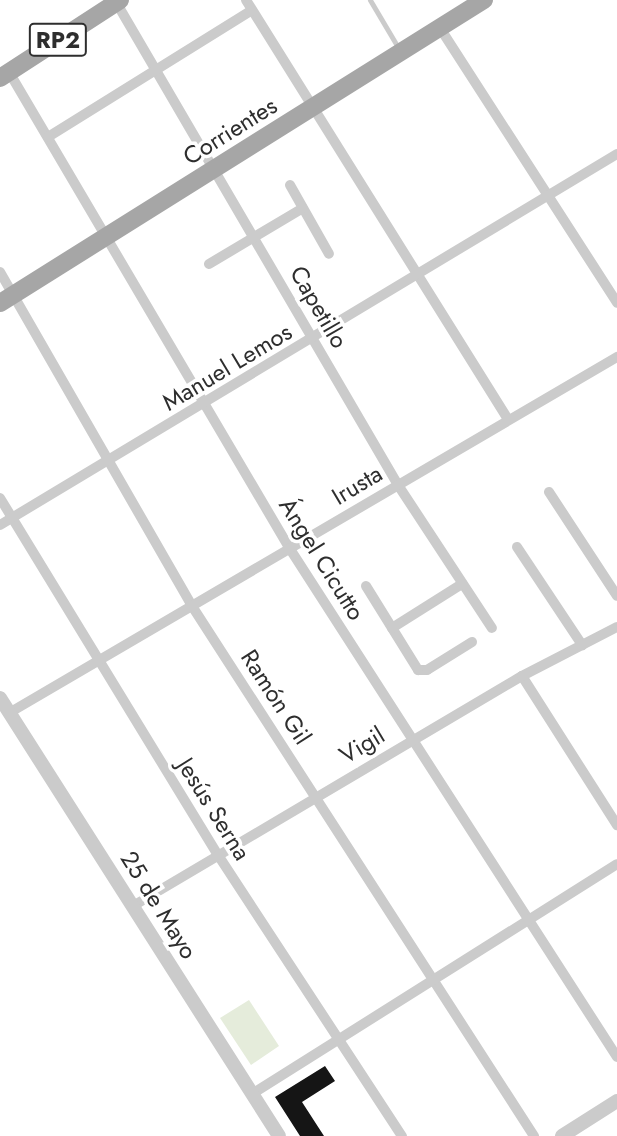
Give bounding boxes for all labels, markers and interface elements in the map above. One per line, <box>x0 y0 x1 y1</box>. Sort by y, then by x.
road number: RP2 <box>28 20 88 60</box>
street label: Corrientes <box>178 91 282 171</box>
street label: Capetillo <box>284 261 354 353</box>
street label: Manuel Lemos <box>157 317 297 417</box>
street label: Irusta <box>327 459 387 511</box>
street label: Ángel Cicutto <box>273 493 371 625</box>
street label: Ramón Gil <box>235 644 317 750</box>
street label: Vigil <box>334 720 390 770</box>
street label: Jesús Serna <box>171 753 257 865</box>
street label: 25 de Mayo <box>115 846 203 964</box>

